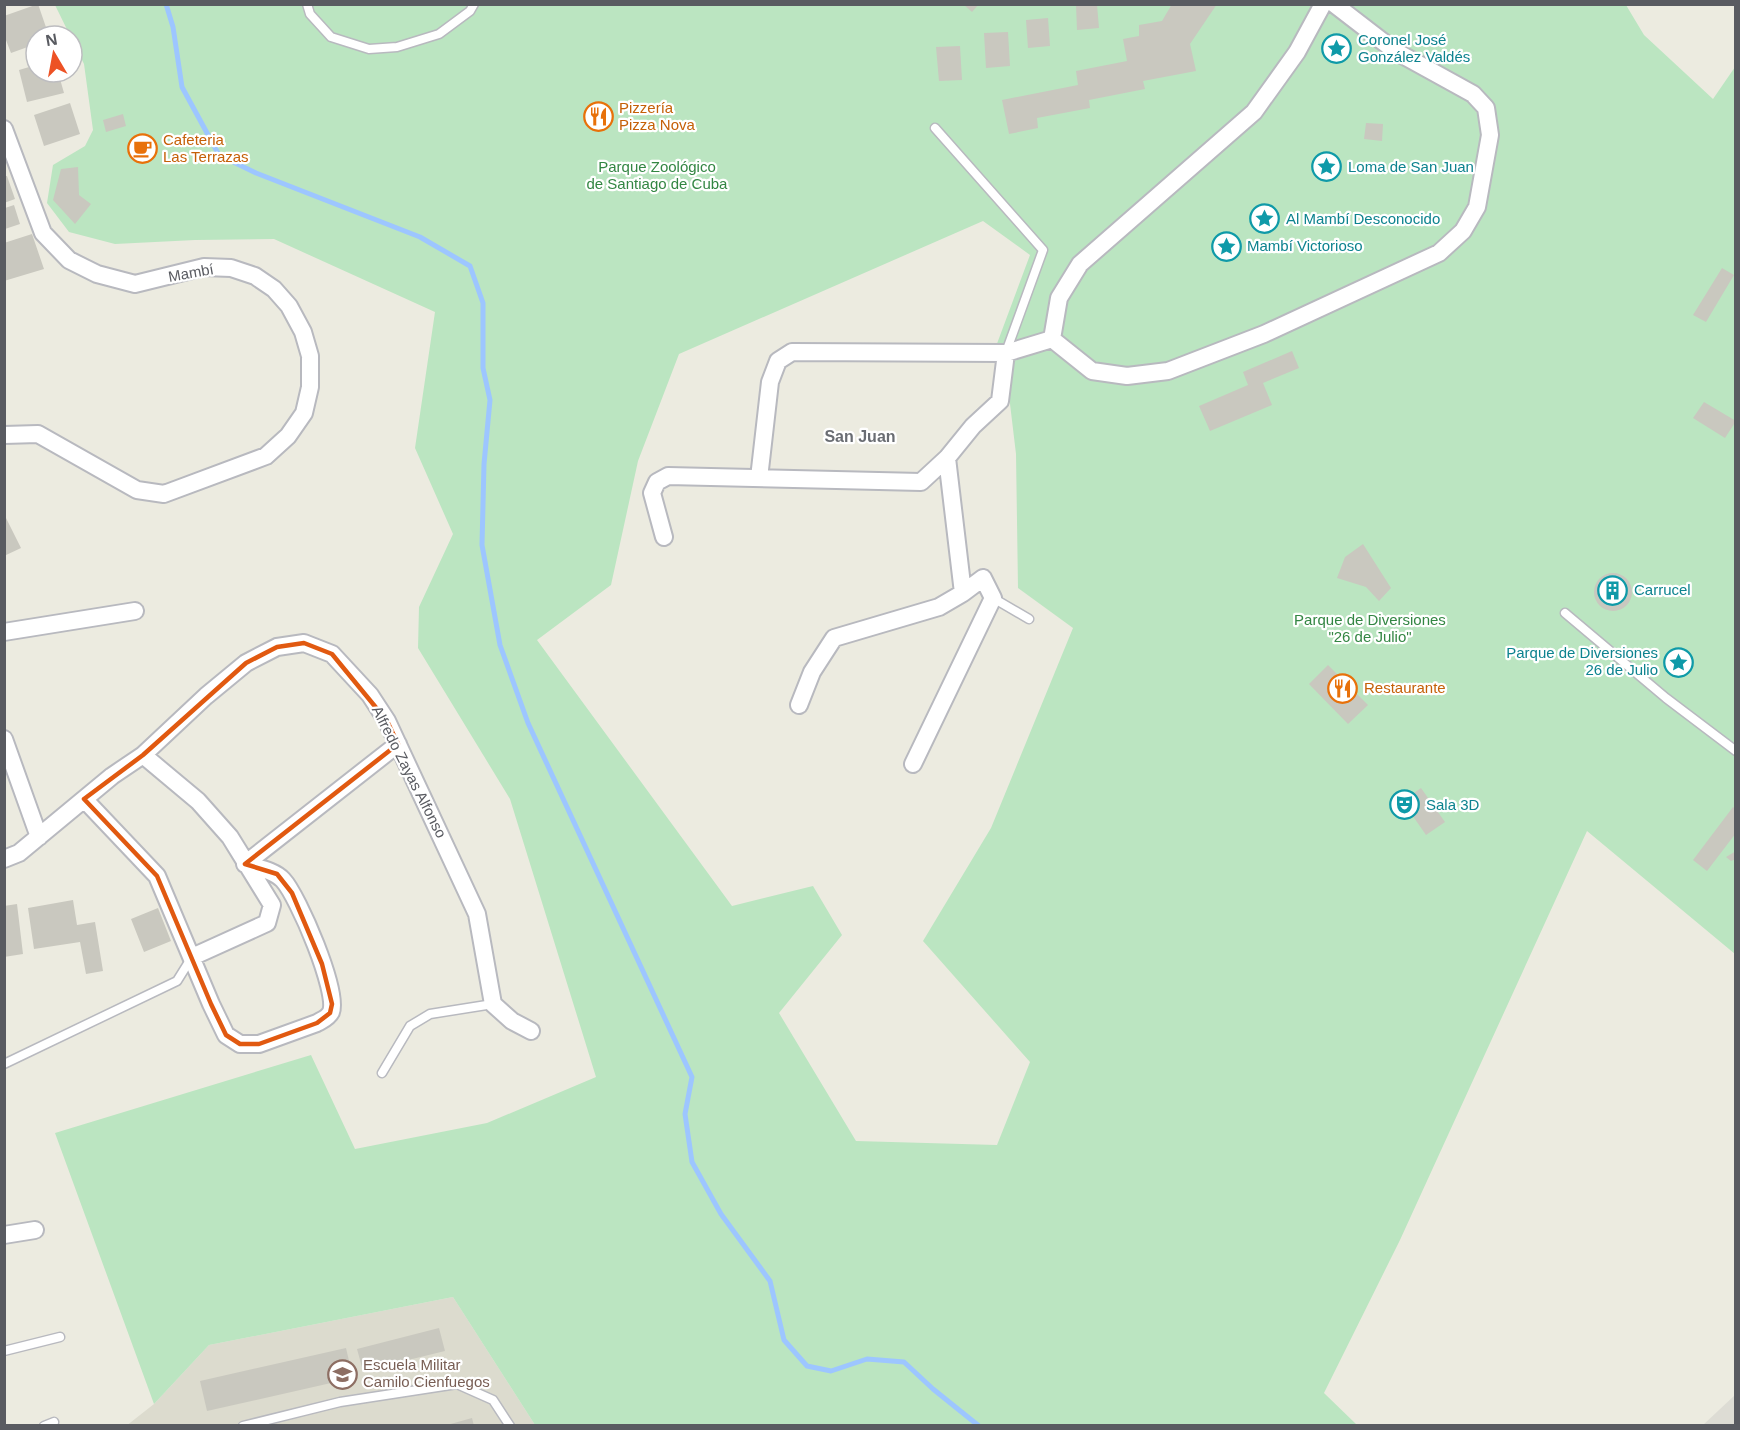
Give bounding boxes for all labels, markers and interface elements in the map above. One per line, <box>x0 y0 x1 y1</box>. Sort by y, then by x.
north arrow <box>24 24 84 84</box>
text: N <box>44 30 59 49</box>
place label: Coronel José González Valdés <box>1358 31 1470 65</box>
place icon: Coronel José González Valdés <box>1321 33 1353 65</box>
place label: Pizzería Pizza Nova <box>619 99 696 133</box>
restaurant icon: Pizzería Pizza Nova <box>582 101 614 133</box>
place label: Cafeteria Las Terrazas <box>163 131 249 165</box>
cafe icon: Cafeteria Las Terrazas <box>126 133 158 165</box>
place icon: Loma de San Juan <box>1311 151 1343 183</box>
park label: Parque Zoológico de Santiago de Cuba <box>587 158 728 192</box>
place label: Loma de San Juan <box>1348 158 1474 175</box>
place icon: Al Mambí Desconocido <box>1249 203 1281 235</box>
place label: Al Mambí Desconocido <box>1286 210 1440 227</box>
place icon: Mambí Victorioso <box>1210 230 1242 262</box>
place label: Mambí Victorioso <box>1247 237 1363 254</box>
street label: Mambí <box>167 260 216 285</box>
district label: San Juan <box>824 428 896 445</box>
building icon: Carrucel <box>1597 574 1629 606</box>
place label: Carrucel <box>1634 581 1691 598</box>
park label: Parque de Diversiones "26 de Julio" <box>1294 611 1446 645</box>
place label: Parque de Diversiones 26 de Julio <box>1506 644 1658 678</box>
place icon: Parque de Diversiones 26 de Julio <box>1663 646 1695 678</box>
restaurant icon: Restaurante <box>1327 672 1359 704</box>
place label: Restaurante <box>1364 679 1446 696</box>
street label: Alfredo Zayas Alfonso <box>369 703 450 841</box>
theatre icon: Sala 3D <box>1389 789 1421 821</box>
place label: Sala 3D <box>1426 796 1480 813</box>
place label: Escuela Militar Camilo Cienfuegos <box>363 1356 490 1390</box>
school or university icon: Escuela Militar Camilo Cienfuegos <box>326 1358 358 1390</box>

